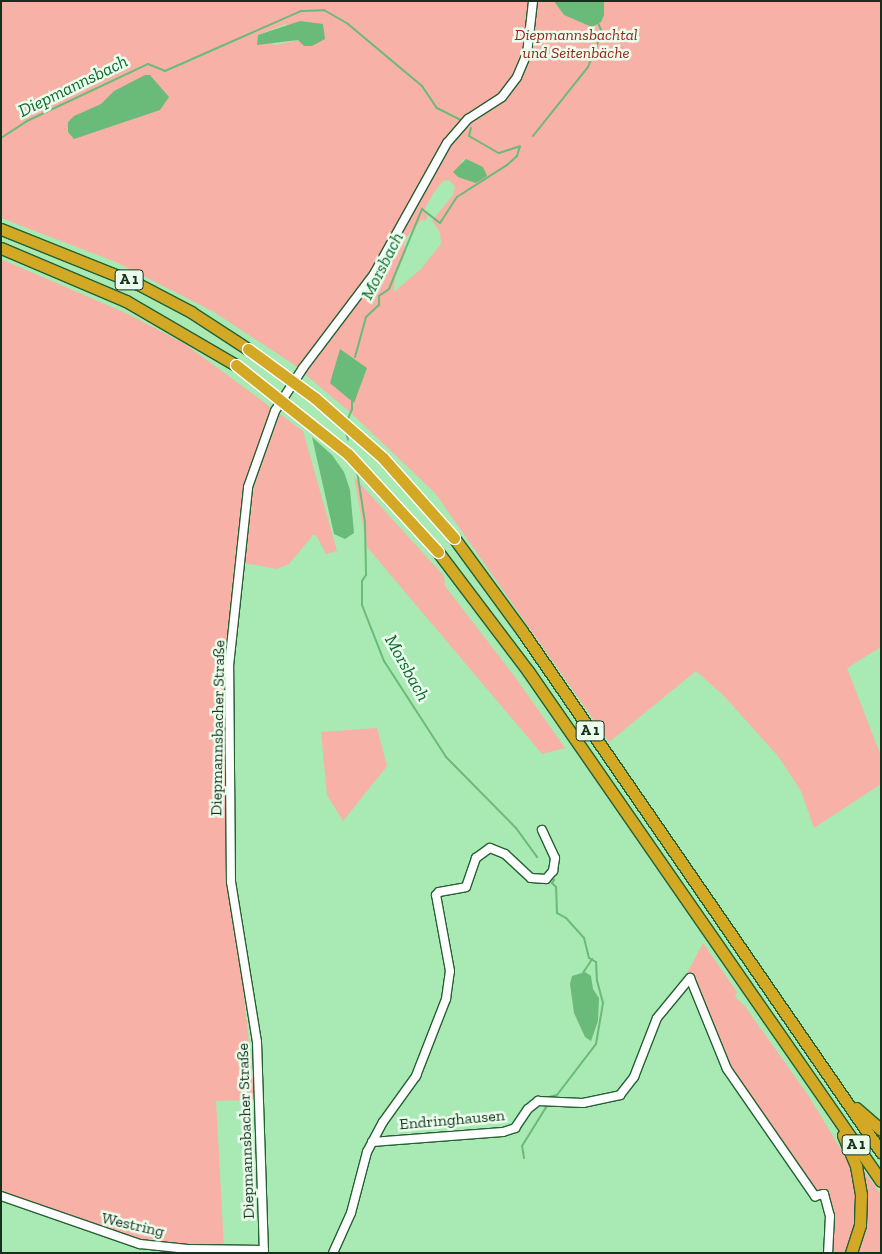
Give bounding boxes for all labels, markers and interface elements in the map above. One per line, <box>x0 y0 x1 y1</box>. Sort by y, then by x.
park label: Diepmannsbachtal und Seitenbäche <box>514 25 638 63</box>
water label: Diepmannsbach <box>15 50 131 122</box>
water label: Morsbach <box>356 229 408 303</box>
road number: A 1 <box>114 268 144 292</box>
water label: Morsbach <box>380 631 434 705</box>
street label: Diepmannsbacher Straße <box>207 640 229 816</box>
road number: A 1 <box>575 718 605 744</box>
street label: Diepmannsbacher Straße <box>233 1043 259 1219</box>
street label: Endringhausen <box>398 1106 506 1134</box>
road number: A 1 <box>841 1132 871 1158</box>
street label: Westring <box>100 1208 166 1242</box>

